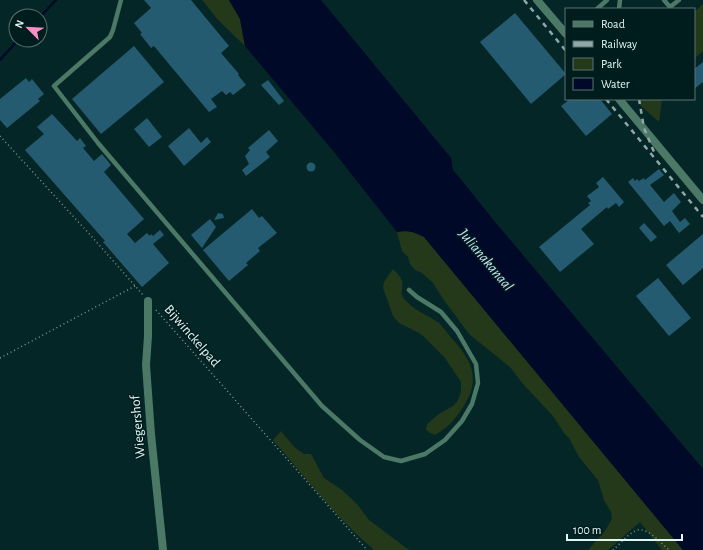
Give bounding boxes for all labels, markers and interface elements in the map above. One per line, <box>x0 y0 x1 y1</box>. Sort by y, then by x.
north arrow <box>8 8 48 48</box>
legend <box>565 8 695 100</box>
text: N <box>13 18 26 30</box>
text: Road <box>601 18 625 30</box>
text: Railway <box>601 38 637 51</box>
text: Park <box>601 58 622 70</box>
text: Water <box>601 78 630 90</box>
water label: Julianakanaal <box>455 225 516 294</box>
street label: Bijwinckelpad <box>161 302 223 370</box>
street label: Wiegershof <box>128 394 148 459</box>
scale bar <box>567 516 682 542</box>
text: 100 m <box>573 524 601 536</box>

